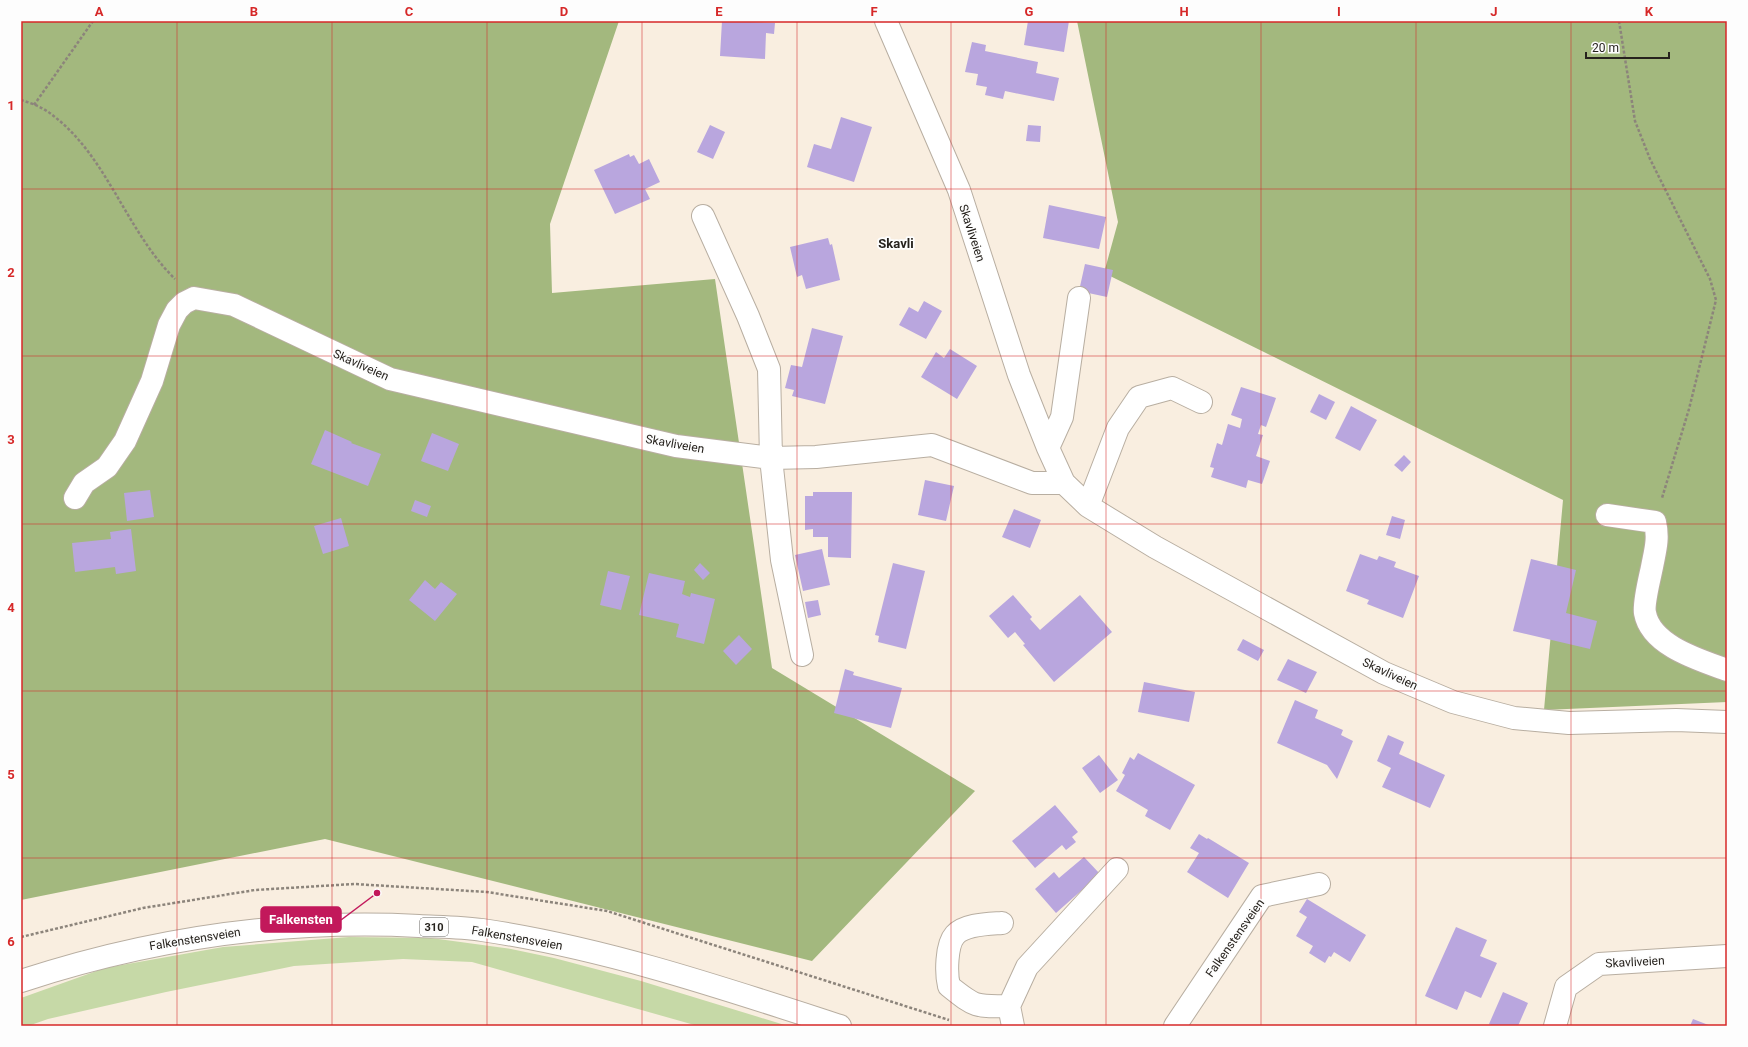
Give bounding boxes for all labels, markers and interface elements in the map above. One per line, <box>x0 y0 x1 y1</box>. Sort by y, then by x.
text: A <box>95 4 104 19</box>
text: B <box>250 4 258 19</box>
text: C <box>405 4 414 19</box>
text: D <box>560 4 568 19</box>
text: E <box>715 4 723 19</box>
text: F <box>870 4 878 19</box>
text: G <box>1025 4 1034 19</box>
text: H <box>1179 4 1189 19</box>
text: I <box>1337 4 1341 19</box>
text: J <box>1490 4 1498 19</box>
text: K <box>1645 4 1654 19</box>
scale bar <box>1586 34 1669 60</box>
text: 20 m <box>1592 41 1619 55</box>
text: 1 <box>7 98 15 113</box>
street label: Skavliveien <box>956 203 988 263</box>
district label: Skavli <box>878 236 914 251</box>
text: 2 <box>7 265 15 280</box>
street label: Skavliveien <box>331 347 391 383</box>
text: 3 <box>7 432 15 447</box>
street label: Skavliveien <box>645 432 705 456</box>
text: 4 <box>7 600 15 615</box>
street label: Skavliveien <box>1360 655 1420 693</box>
text: 5 <box>7 767 15 782</box>
street label: Falkenstensveien <box>1203 896 1267 980</box>
callout: Falkensten <box>261 907 341 932</box>
text: Falkensten <box>269 912 333 927</box>
road number: 310 <box>420 918 448 936</box>
street label: Falkenstensveien <box>470 923 564 953</box>
street label: Falkenstensveien <box>148 925 242 953</box>
text: 6 <box>7 934 15 949</box>
street label: Skavliveien <box>1605 953 1665 971</box>

